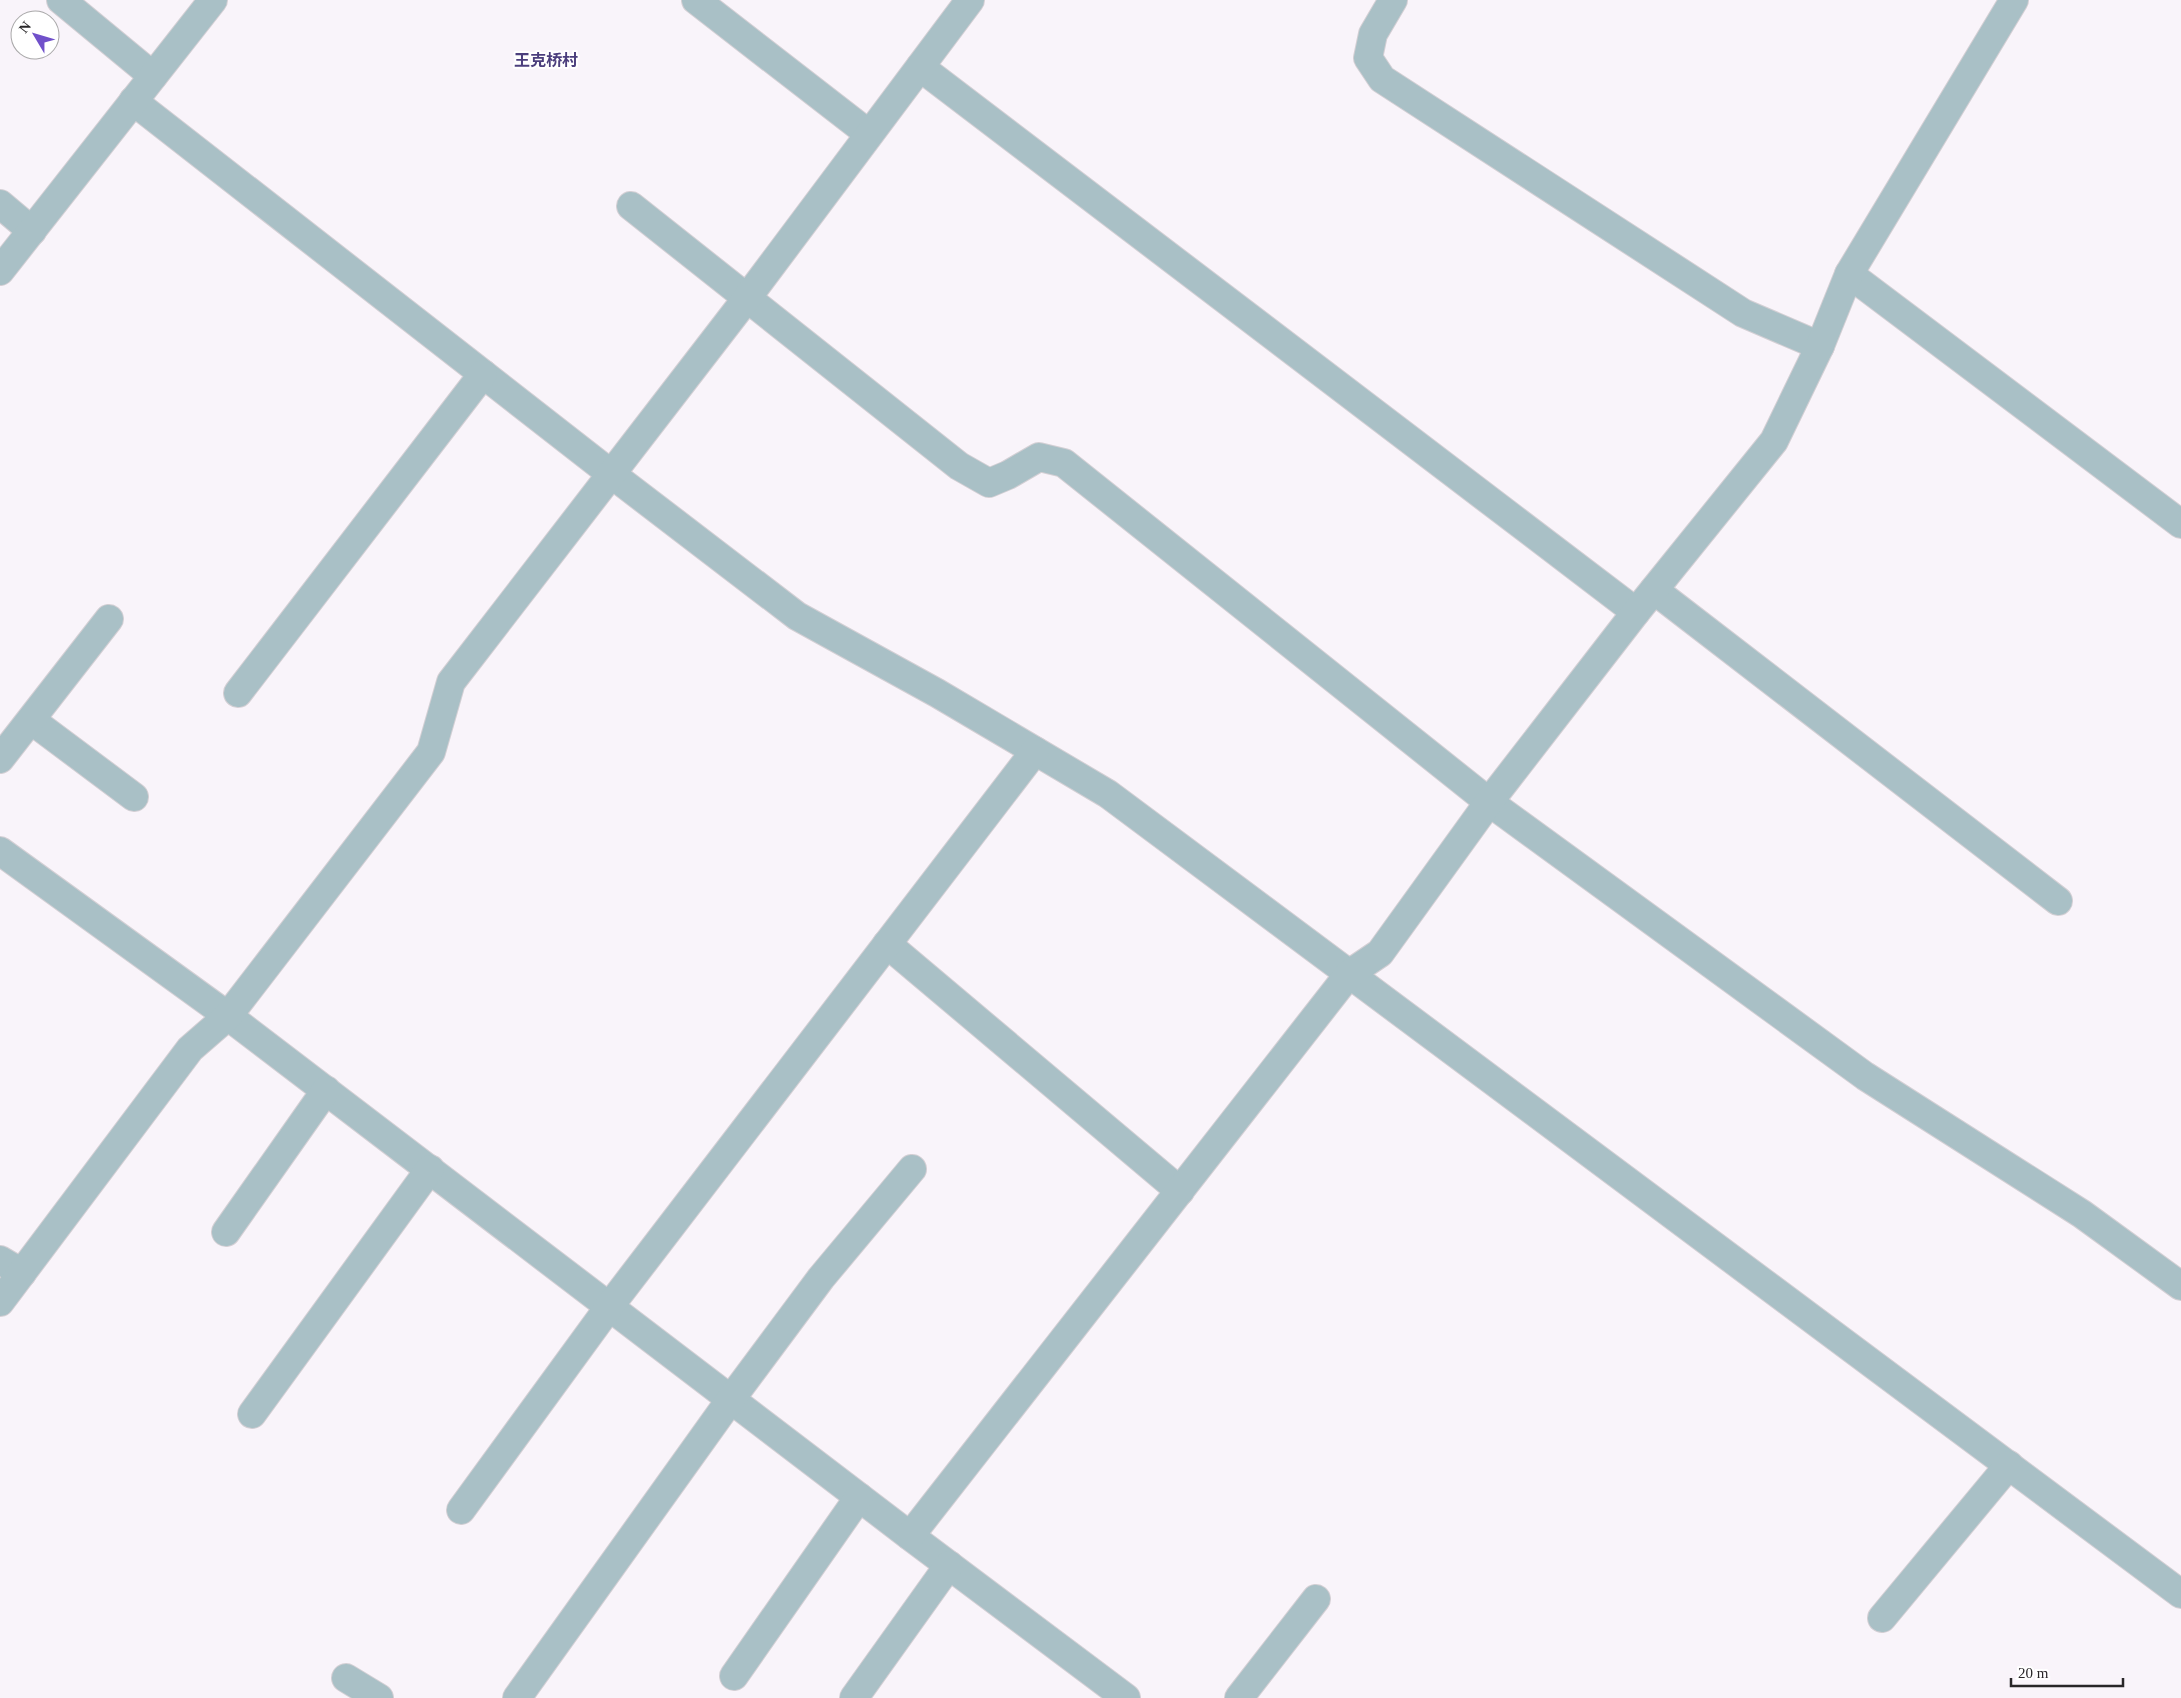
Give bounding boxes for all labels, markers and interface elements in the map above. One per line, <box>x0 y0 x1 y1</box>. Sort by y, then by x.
north arrow <box>10 10 60 60</box>
text: N <box>16 19 34 36</box>
district label: 王克桥村 <box>514 51 578 69</box>
scale bar <box>2011 1656 2124 1688</box>
text: 20 m <box>2018 1665 2049 1681</box>

